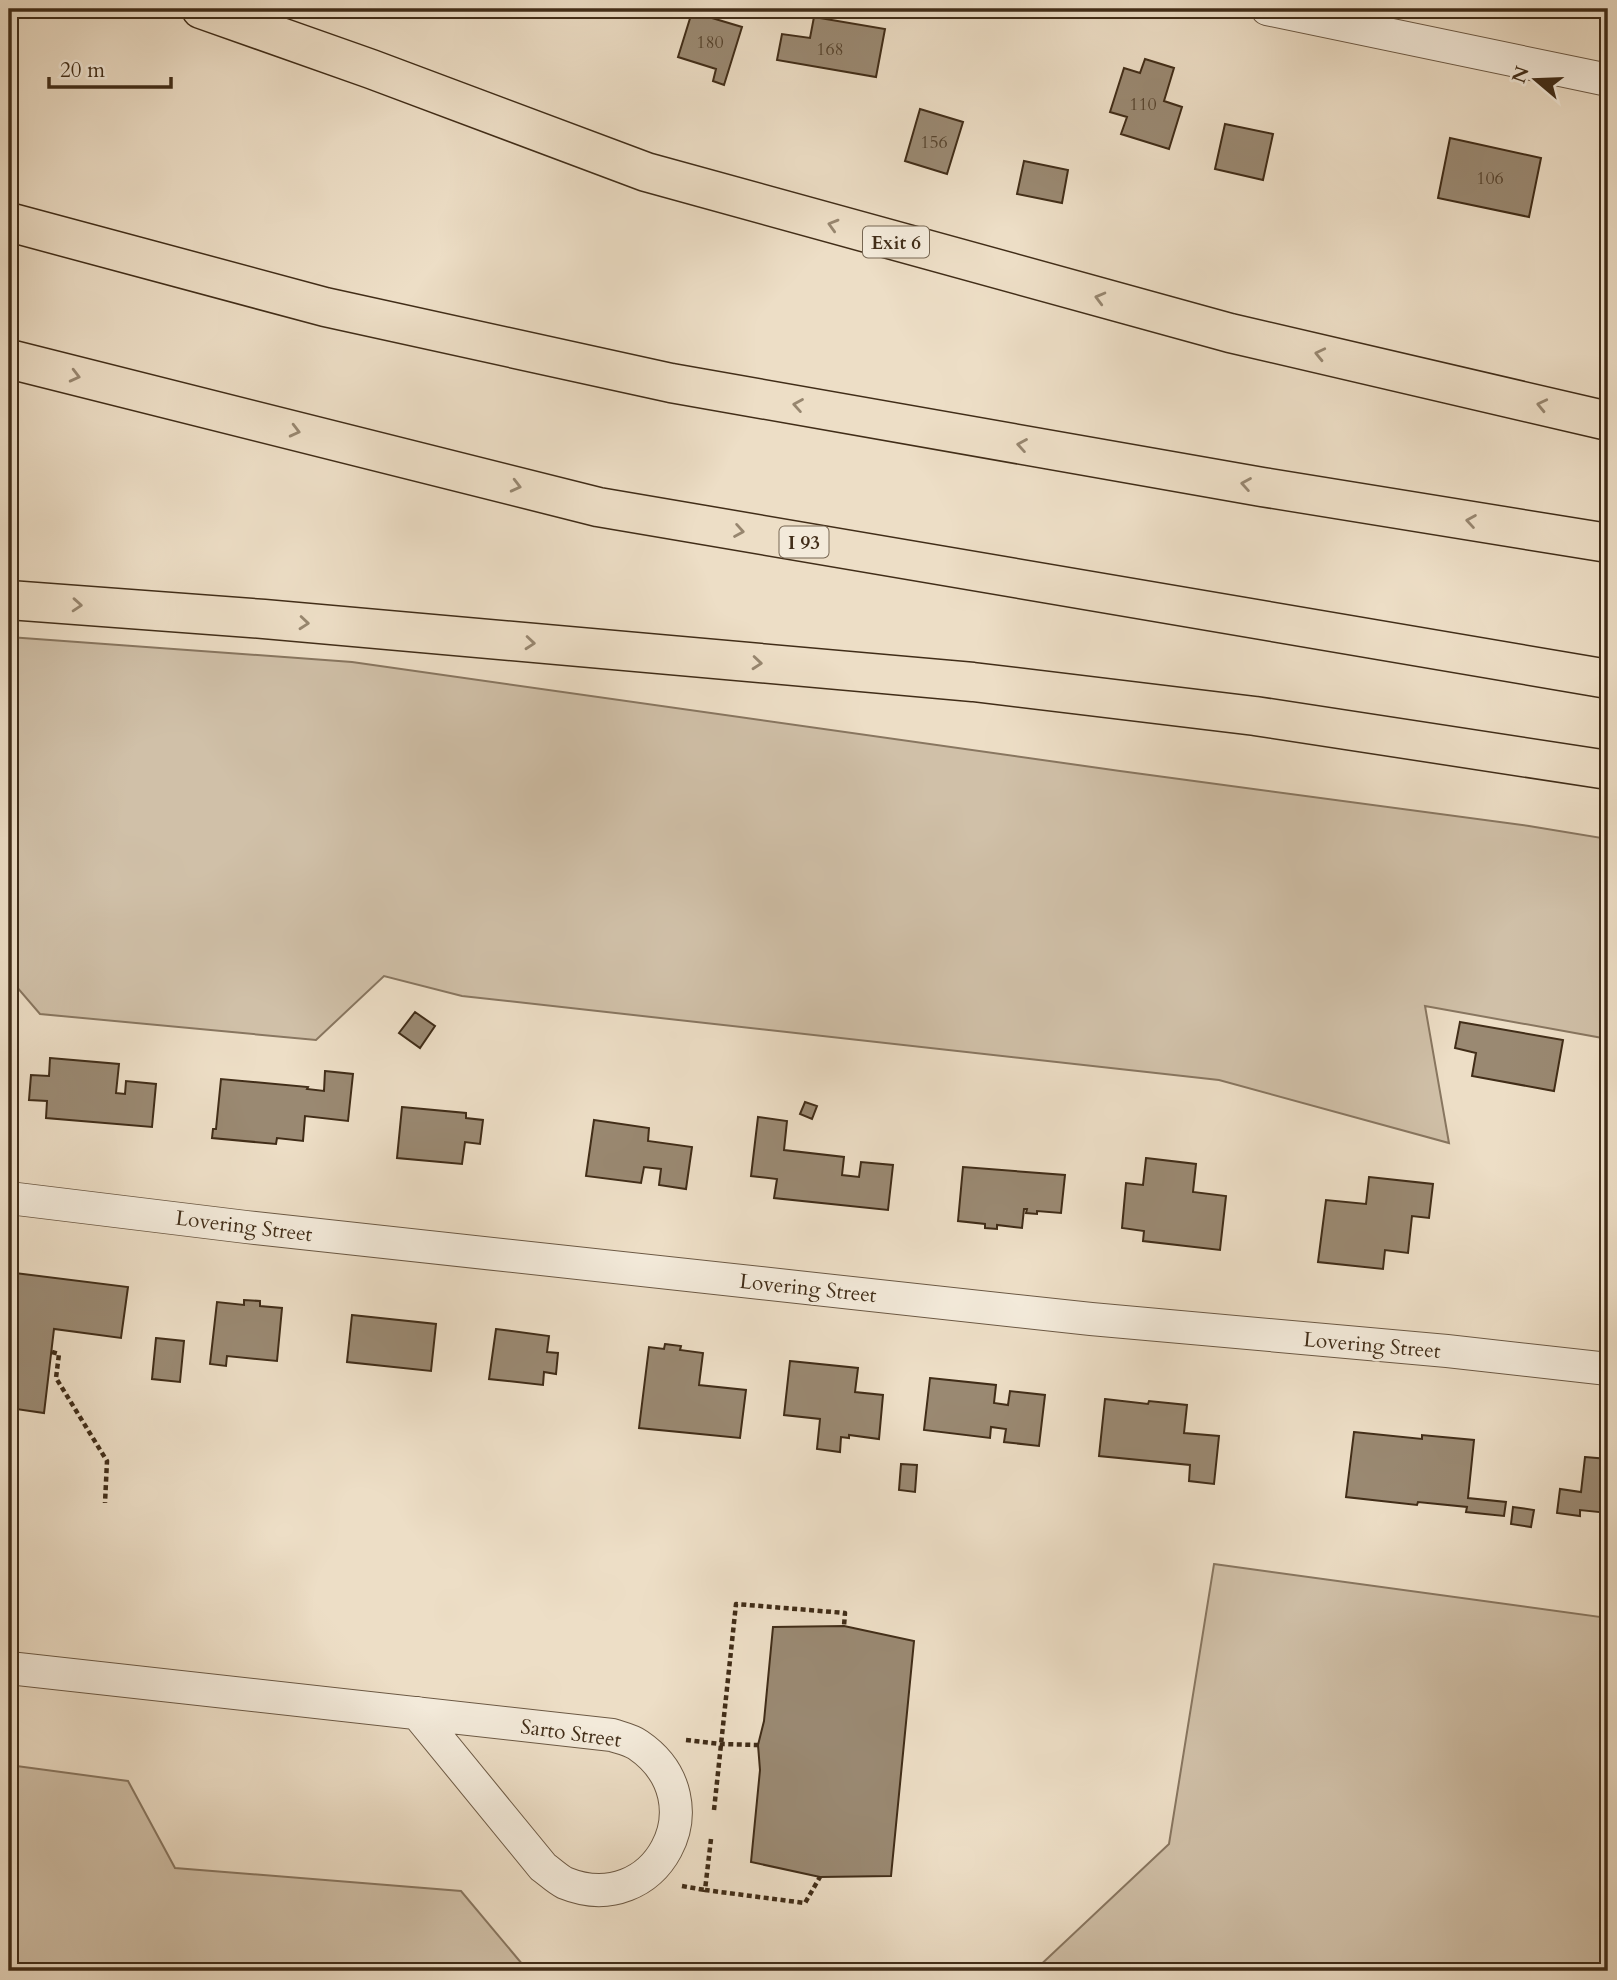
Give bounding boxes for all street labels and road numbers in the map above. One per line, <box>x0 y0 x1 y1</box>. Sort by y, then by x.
road number: Exit 6 <box>863 226 929 258</box>
road number: I 93 <box>780 526 828 558</box>
street label: Lovering Street <box>174 1204 314 1249</box>
street label: Lovering Street <box>738 1267 878 1310</box>
street label: Lovering Street <box>1302 1325 1442 1366</box>
street label: Sarto Street <box>519 1712 624 1755</box>

